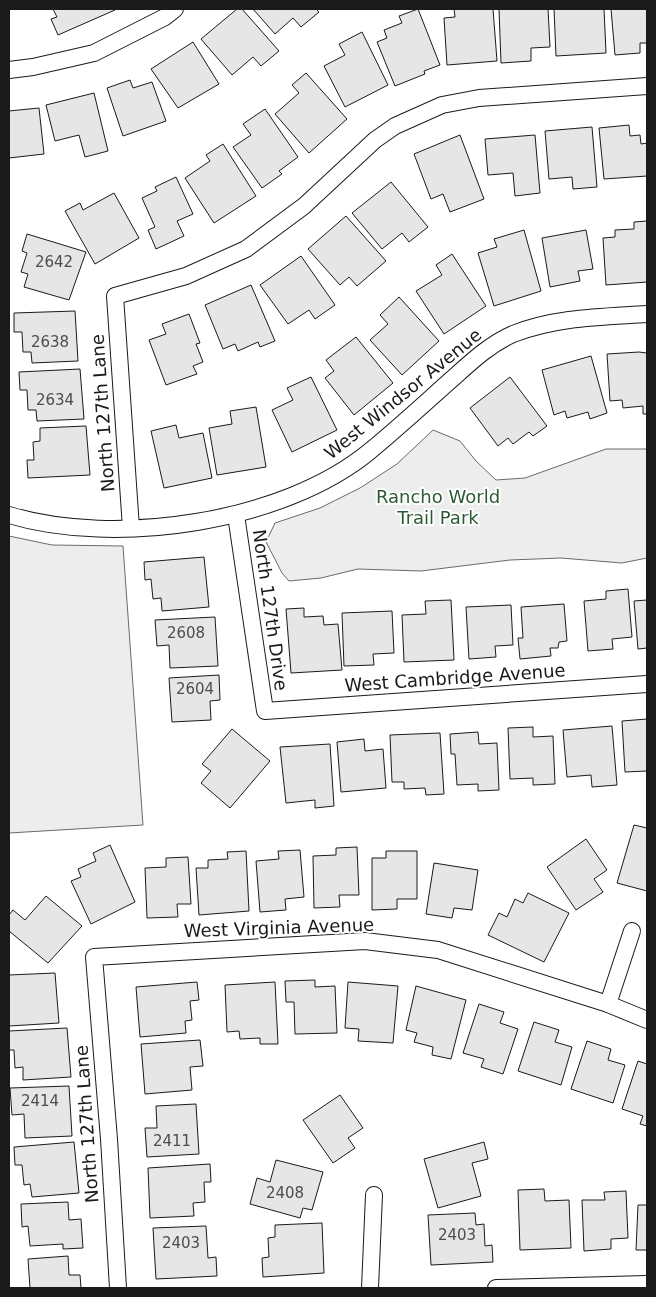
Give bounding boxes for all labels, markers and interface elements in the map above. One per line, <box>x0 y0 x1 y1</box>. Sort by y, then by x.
house number: 2642 <box>35 253 73 271</box>
street label: West Windsor Avenue <box>320 324 485 463</box>
house number: 2638 <box>31 333 69 351</box>
street label: North 127th Lane <box>87 333 118 493</box>
house number: 2634 <box>36 391 74 409</box>
park label: Rancho World Trail Park <box>376 486 500 528</box>
street label: North 127th Drive <box>249 528 292 692</box>
house number: 2608 <box>167 624 205 642</box>
street label: West Cambridge Avenue <box>344 659 566 696</box>
house number: 2604 <box>176 680 214 698</box>
street label: West Virginia Avenue <box>183 914 375 941</box>
street label: North 127th Lane <box>71 1044 102 1204</box>
house number: 2414 <box>21 1092 59 1110</box>
house number: 2411 <box>153 1132 191 1150</box>
house number: 2408 <box>266 1184 304 1202</box>
house number: 2403 <box>438 1226 476 1244</box>
house number: 2403 <box>162 1234 200 1252</box>

